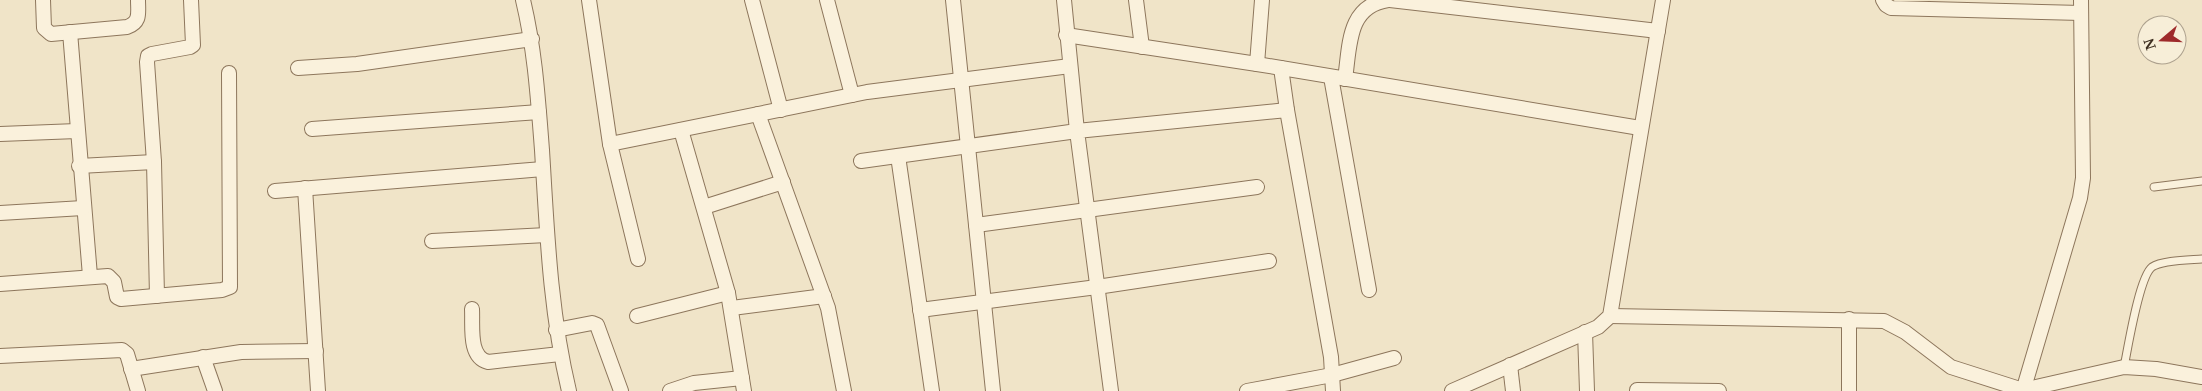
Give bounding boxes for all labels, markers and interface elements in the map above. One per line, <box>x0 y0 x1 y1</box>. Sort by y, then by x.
north arrow <box>2137 15 2187 65</box>
text: N <box>2138 36 2160 53</box>

